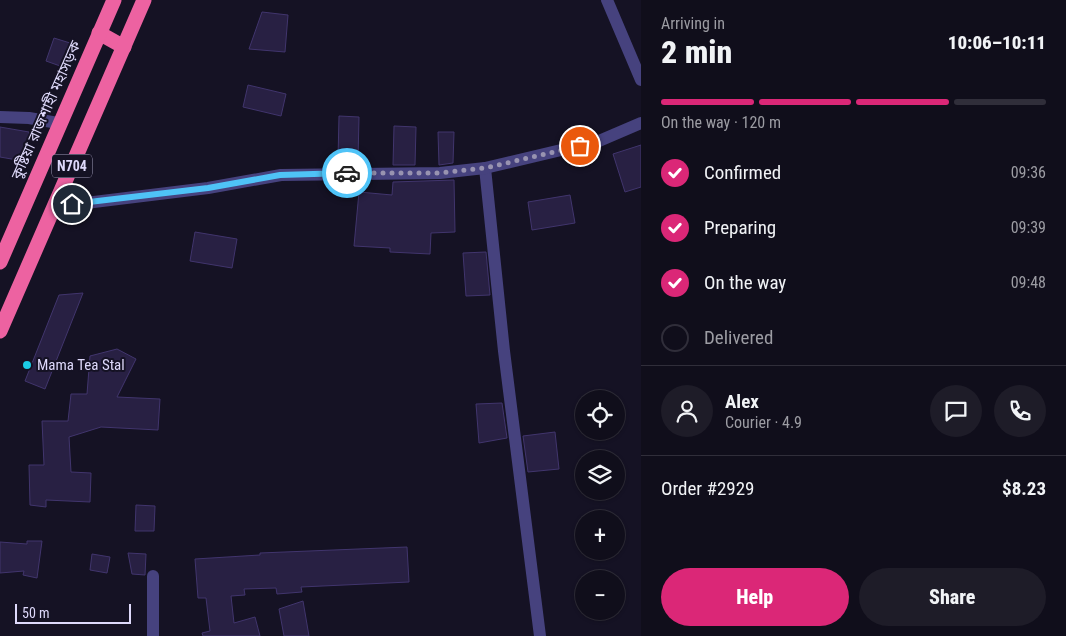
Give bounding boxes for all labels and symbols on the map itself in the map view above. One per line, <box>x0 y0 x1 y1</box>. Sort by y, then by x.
street label: কুষ্টিয়া রাজশাহী মহাসড়ক <box>7 37 85 183</box>
pin <box>559 125 601 167</box>
courier <box>322 148 372 198</box>
road number: N704 <box>52 154 92 178</box>
pin <box>51 183 93 225</box>
place label: Mama Tea Stal <box>37 356 125 374</box>
marker: Mama Tea Stal <box>21 359 33 371</box>
scale bar <box>15 601 131 624</box>

